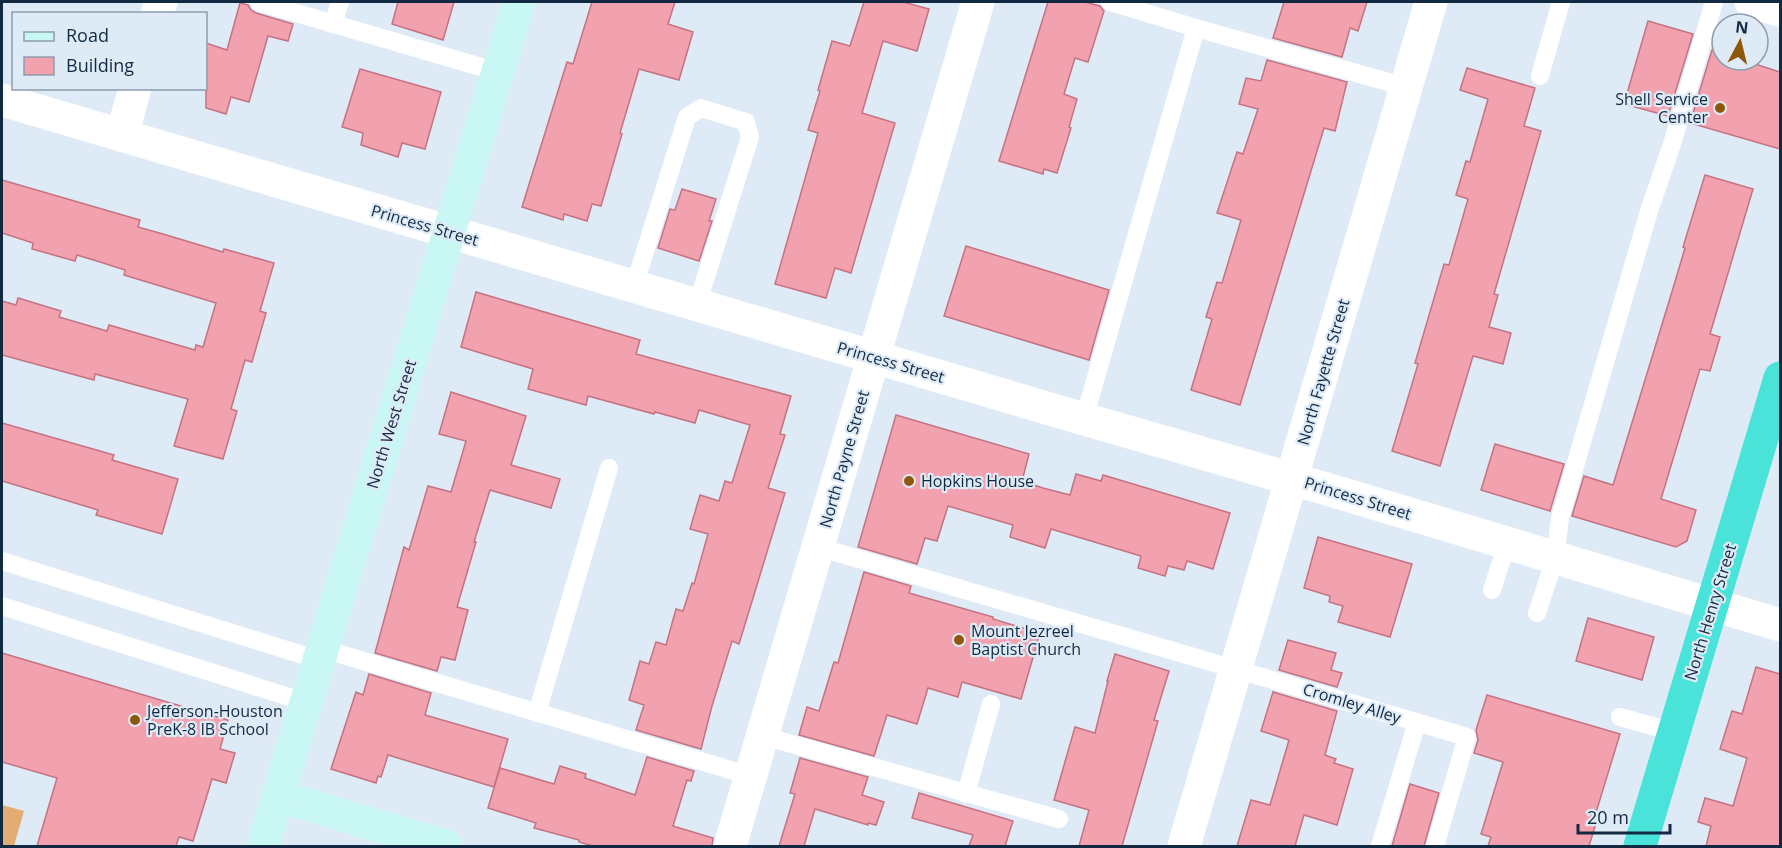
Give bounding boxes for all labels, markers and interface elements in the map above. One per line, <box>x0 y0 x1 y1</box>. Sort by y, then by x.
legend <box>12 12 207 90</box>
north arrow <box>1710 12 1770 72</box>
text: N <box>1734 15 1750 39</box>
text: Road <box>66 23 109 47</box>
text: Building <box>66 53 134 77</box>
place label: Shell Service Center <box>1615 88 1708 128</box>
marker: Shell Service Center <box>1713 101 1727 115</box>
street label: Princess Street <box>369 199 482 251</box>
street label: North Fayette Street <box>1292 296 1355 448</box>
street label: Princess Street <box>835 336 948 388</box>
street label: North West Street <box>361 357 421 491</box>
street label: North Payne Street <box>814 387 874 530</box>
place label: Hopkins House <box>921 470 1034 492</box>
street label: Princess Street <box>1302 471 1414 525</box>
marker: Hopkins House <box>902 474 916 488</box>
street label: North Henry Street <box>1679 541 1741 683</box>
place label: Mount Jezreel Baptist Church <box>971 620 1081 660</box>
marker: Mount Jezreel Baptist Church <box>952 633 966 647</box>
street label: Cromley Alley <box>1300 678 1405 729</box>
place label: Jefferson-Houston PreK-8 IB School <box>145 700 283 740</box>
marker: Jefferson-Houston PreK-8 IB School <box>128 713 142 727</box>
scale bar <box>1578 797 1670 835</box>
text: 20 m <box>1587 805 1629 829</box>

